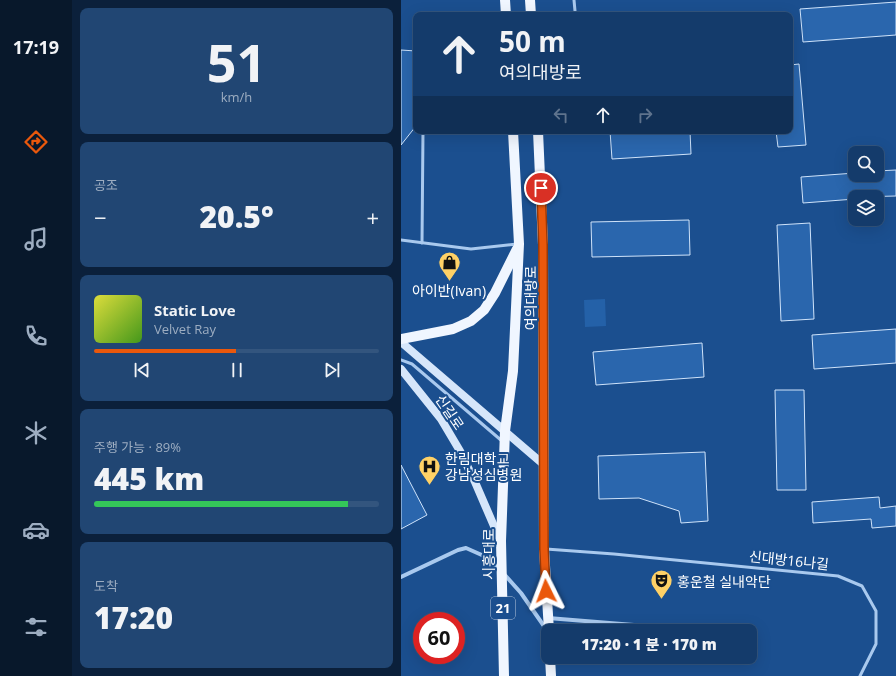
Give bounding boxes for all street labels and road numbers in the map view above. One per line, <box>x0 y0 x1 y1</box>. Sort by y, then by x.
street label: 여의대방로 <box>521 266 540 330</box>
street label: 신길로 <box>431 391 469 433</box>
street label: 시흥대로 <box>479 528 498 580</box>
street label: 신대방16나길 <box>748 546 830 574</box>
road number: 21 <box>491 597 515 619</box>

